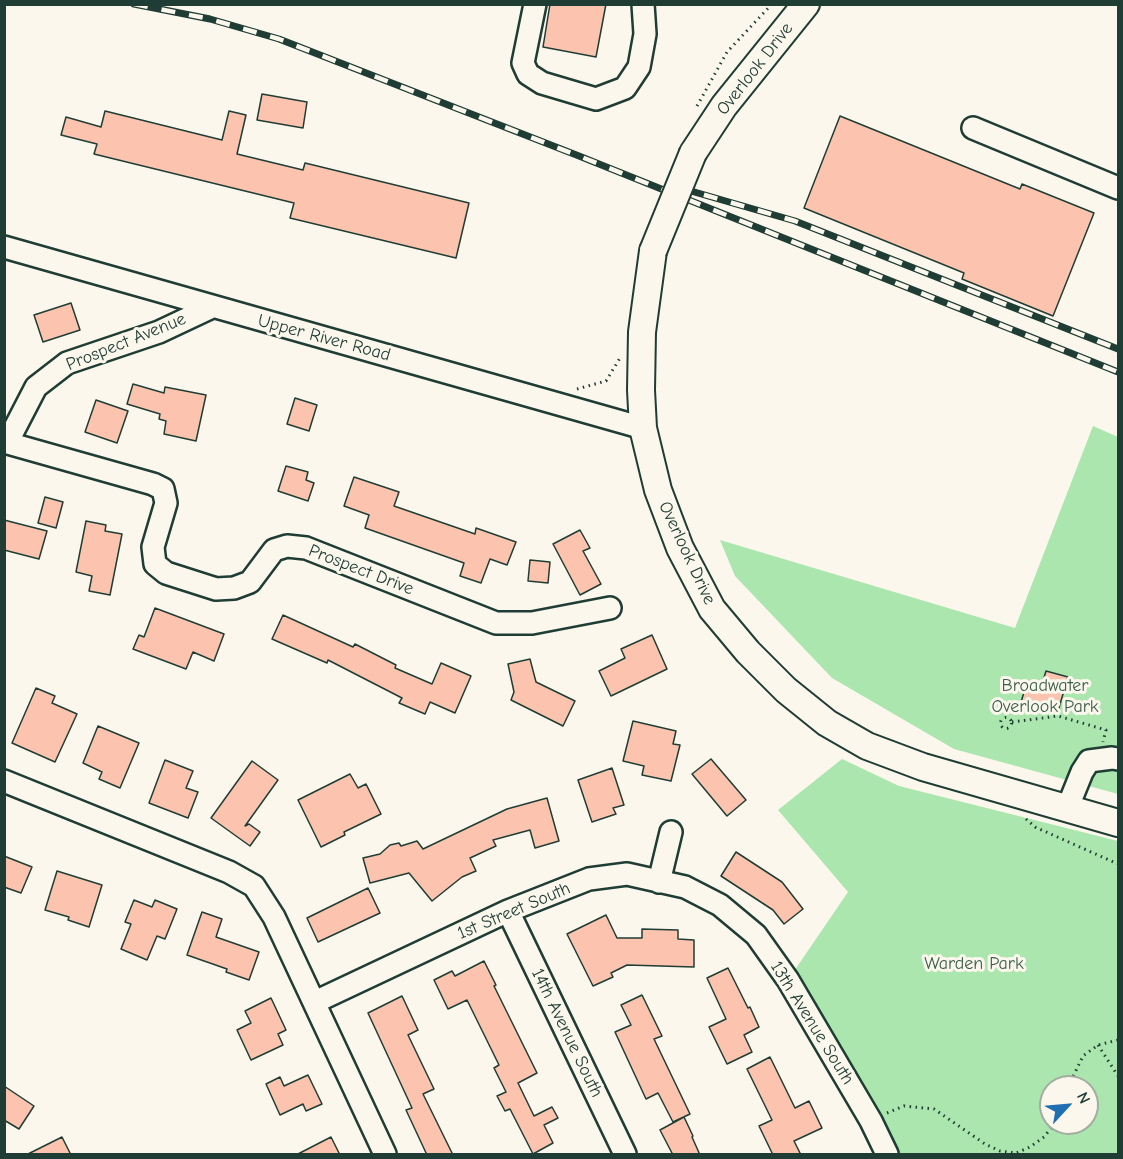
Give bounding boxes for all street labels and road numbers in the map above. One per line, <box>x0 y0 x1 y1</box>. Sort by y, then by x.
street label: Overlook Drive <box>712 18 798 120</box>
street label: Prospect Avenue <box>63 308 189 376</box>
street label: Upper River Road <box>255 310 393 366</box>
street label: Overlook Drive <box>654 498 720 608</box>
street label: Prospect Drive <box>305 540 417 600</box>
street label: 1st Street South <box>454 878 574 944</box>
street label: 13th Avenue South <box>765 957 859 1089</box>
street label: 14th Avenue South <box>526 965 608 1101</box>

